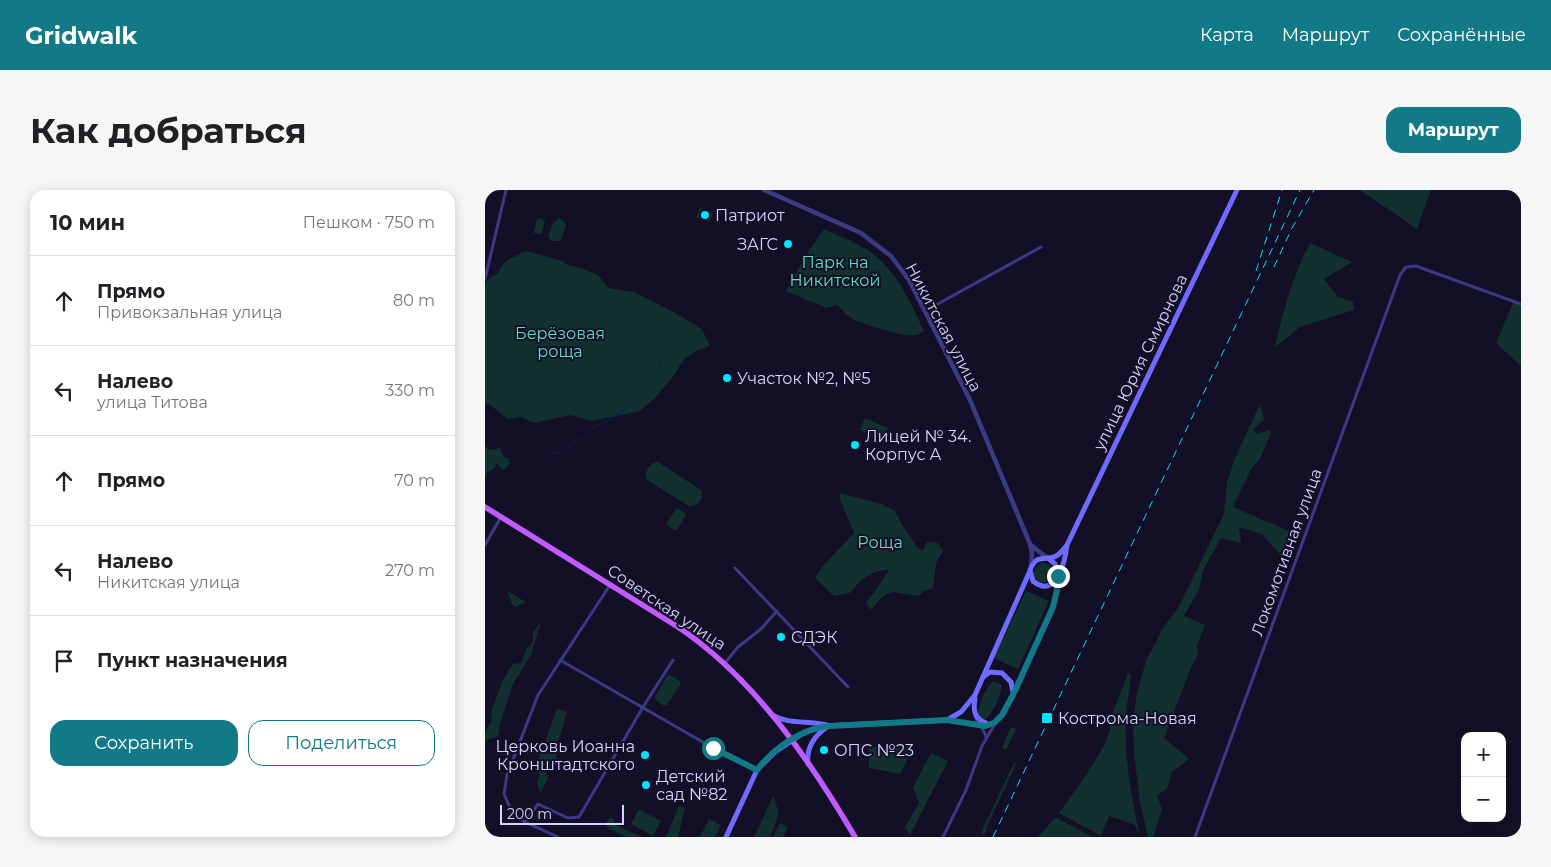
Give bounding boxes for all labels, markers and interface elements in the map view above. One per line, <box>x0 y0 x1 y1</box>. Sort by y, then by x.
text: Gridwalk <box>25 21 137 50</box>
text: Карта <box>1200 24 1254 46</box>
text: Маршрут <box>1282 24 1369 46</box>
text: Сохранённые <box>1397 24 1526 46</box>
button: Маршрут <box>1386 107 1521 153</box>
text: Как добраться <box>30 109 307 152</box>
place label: Патриот <box>715 206 785 225</box>
marker: Патриот <box>699 209 711 221</box>
text: 10 мин <box>50 210 125 235</box>
text: Пешком · 750 m <box>303 213 435 232</box>
place label: ЗАГС <box>737 235 778 254</box>
marker: ЗАГС <box>782 238 794 250</box>
park label: Парк на Никитской <box>790 253 880 290</box>
street label: Никитская улица <box>902 260 986 395</box>
street label: улица Юрия Смирнова <box>1089 271 1191 454</box>
text: Прямо <box>97 280 165 303</box>
icon: ahead <box>50 287 78 315</box>
text: 80 m <box>393 291 435 310</box>
text: Привокзальная улица <box>97 303 282 322</box>
park label: Берёзовая роща <box>515 324 605 361</box>
place label: Участок №2, №5 <box>737 369 871 388</box>
text: Налево <box>97 370 173 393</box>
marker: Участок №2, №5 <box>721 372 733 384</box>
icon: left <box>50 377 78 405</box>
text: 330 m <box>385 381 435 400</box>
text: улица Титова <box>97 393 208 412</box>
place label: Лицей № 34. Корпус А <box>865 427 971 464</box>
marker: Лицей № 34. Корпус А <box>849 439 861 451</box>
street label: Локомотивная улица <box>1247 466 1326 638</box>
icon: ahead <box>50 467 78 495</box>
text: Прямо <box>97 469 165 492</box>
text: 70 m <box>394 471 435 490</box>
park label: Роща <box>857 533 903 552</box>
text: Налево <box>97 550 173 573</box>
icon: left <box>50 557 78 585</box>
text: 270 m <box>385 561 435 580</box>
street label: Советская улица <box>604 561 730 654</box>
route end <box>1047 565 1070 588</box>
text: Никитская улица <box>97 573 240 592</box>
place label: СДЭК <box>791 628 837 647</box>
marker: СДЭК <box>775 631 787 643</box>
icon: arrive <box>50 647 78 675</box>
text: Пункт назначения <box>97 649 288 672</box>
place label: Кострома-Новая <box>1058 709 1197 728</box>
marker: Кострома-Новая <box>1040 711 1054 725</box>
button: Сохранить <box>50 720 238 766</box>
button: Поделиться <box>248 720 435 766</box>
map controls <box>1461 732 1506 822</box>
button: + <box>1461 732 1506 777</box>
place label: Церковь Иоанна Кронштадтского <box>495 737 635 774</box>
route start <box>702 737 725 760</box>
place label: ОПС №23 <box>834 741 914 760</box>
marker: ОПС №23 <box>818 744 830 756</box>
marker: Церковь Иоанна Кронштадтского <box>639 749 651 761</box>
place label: Детский сад №82 <box>656 767 727 804</box>
button: − <box>1461 777 1506 822</box>
marker: Детский сад №82 <box>640 779 652 791</box>
scale bar <box>500 802 624 825</box>
text: 200 m <box>507 805 552 823</box>

